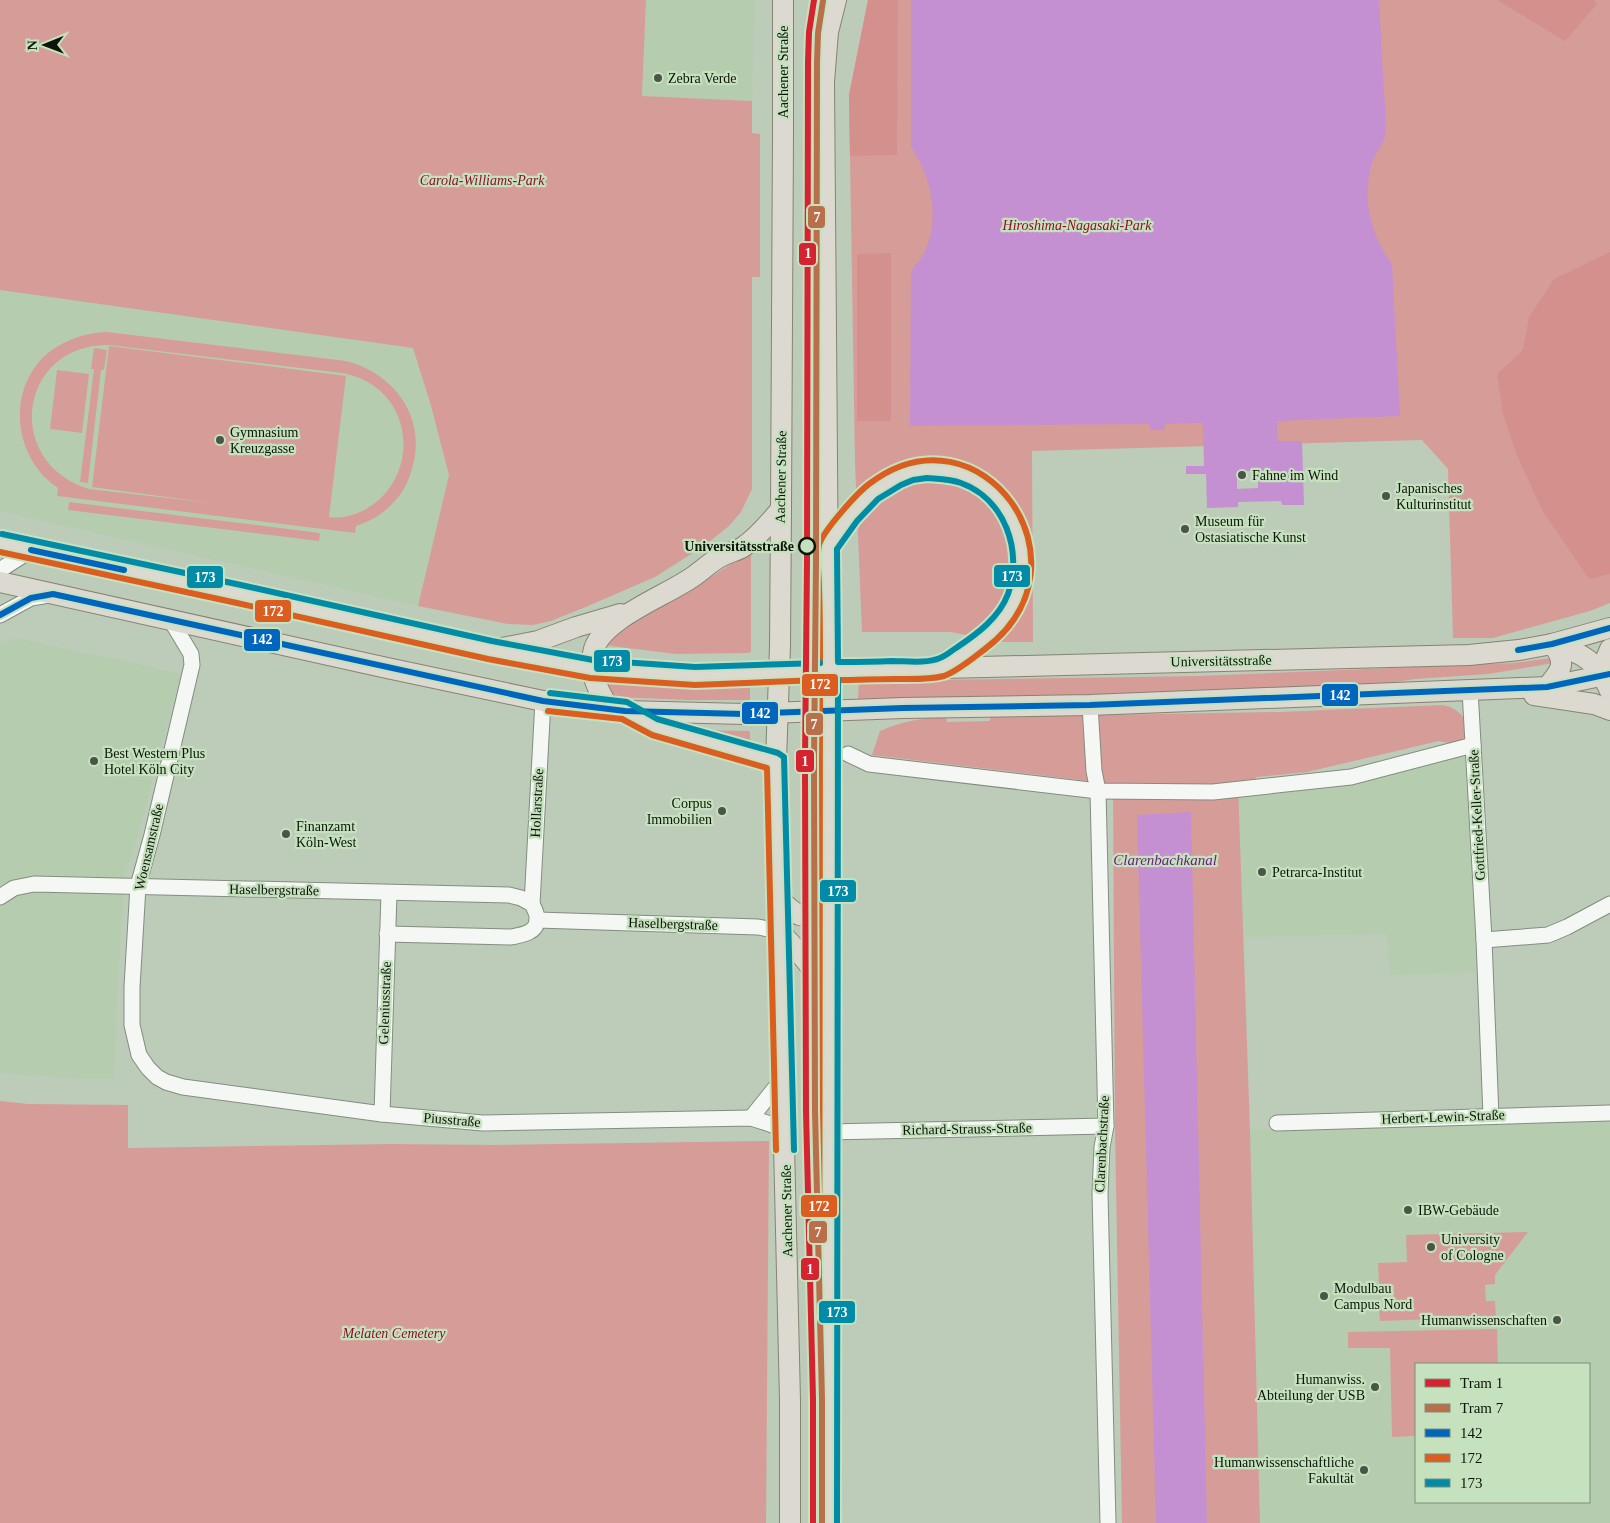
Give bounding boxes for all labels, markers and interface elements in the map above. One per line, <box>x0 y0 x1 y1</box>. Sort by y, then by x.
north arrow <box>20 20 70 70</box>
street label: Aachener Straße <box>776 26 791 118</box>
text: N <box>25 40 40 50</box>
place label: Zebra Verde <box>668 71 737 86</box>
marker: Zebra Verde <box>652 72 664 84</box>
park label: Carola-Williams-Park <box>420 173 545 188</box>
line badge: 7 <box>807 205 826 229</box>
text: 7 <box>814 210 821 225</box>
park label: Hiroshima-Nagasaki-Park <box>1002 218 1152 233</box>
line badge: 1 <box>798 242 817 266</box>
text: 1 <box>805 246 812 261</box>
place label: Gymnasium Kreuzgasse <box>230 425 299 456</box>
street label: Aachener Straße <box>773 430 789 524</box>
marker: Gymnasium Kreuzgasse <box>214 434 226 446</box>
place label: Fahne im Wind <box>1252 468 1338 483</box>
marker: Fahne im Wind <box>1236 469 1248 481</box>
place label: Japanisches Kulturinstitut <box>1396 481 1472 512</box>
marker: Japanisches Kulturinstitut <box>1380 490 1392 502</box>
place label: Museum für Ostasiatische Kunst <box>1195 514 1306 545</box>
marker: Museum für Ostasiatische Kunst <box>1179 523 1191 535</box>
marker: Universitätsstraße <box>798 537 816 555</box>
place label: Universitätsstraße <box>684 539 794 554</box>
line badge: 173 <box>993 564 1031 588</box>
line badge: 173 <box>186 565 224 589</box>
text: 173 <box>1002 569 1023 584</box>
text: 173 <box>195 570 216 585</box>
line badge: 172 <box>254 599 292 623</box>
text: 172 <box>263 604 284 619</box>
line badge: 142 <box>243 628 281 652</box>
text: 142 <box>252 632 273 647</box>
line badge: 173 <box>593 649 631 673</box>
street label: Universitätsstraße <box>1170 653 1272 669</box>
text: 173 <box>602 654 623 669</box>
line badge: 172 <box>801 673 839 697</box>
text: 172 <box>810 677 831 692</box>
line badge: 142 <box>1321 683 1359 707</box>
text: 142 <box>1330 688 1351 703</box>
line badge: 142 <box>741 701 779 725</box>
text: 142 <box>750 706 771 721</box>
line badge: 7 <box>805 712 824 736</box>
text: 7 <box>811 717 818 732</box>
place label: Best Western Plus Hotel Köln City <box>104 746 205 777</box>
line badge: 1 <box>795 749 815 773</box>
street label: Gottfried-Keller-Straße <box>1466 749 1488 881</box>
text: 1 <box>802 754 809 769</box>
marker: Best Western Plus Hotel Köln City <box>88 755 100 767</box>
street label: Hollarstraße <box>528 768 546 838</box>
place label: Corpus Immobilien <box>647 796 712 827</box>
street label: Woensamstraße <box>132 802 166 892</box>
marker: Corpus Immobilien <box>716 805 728 817</box>
place label: Finanzamt Köln-West <box>296 819 356 850</box>
marker: Finanzamt Köln-West <box>280 828 292 840</box>
water label: Clarenbachkanal <box>1113 852 1217 868</box>
place label: Petrarca-Institut <box>1272 865 1362 880</box>
marker: Petrarca-Institut <box>1256 866 1268 878</box>
line badge: 173 <box>819 879 857 903</box>
street label: Haselbergstraße <box>229 882 319 898</box>
text: 173 <box>828 884 849 899</box>
street label: Haselbergstraße <box>628 915 718 933</box>
street label: Geleniusstraße <box>376 961 394 1045</box>
street label: Clarenbachstraße <box>1092 1095 1112 1193</box>
street label: Herbert-Lewin-Straße <box>1381 1107 1505 1127</box>
street label: Piusstraße <box>423 1110 481 1130</box>
street label: Richard-Strauss-Straße <box>902 1120 1032 1138</box>
street label: Aachener Straße <box>779 1164 795 1258</box>
line badge: 172 <box>800 1194 838 1218</box>
text: 172 <box>809 1199 830 1214</box>
place label: IBW-Gebäude <box>1418 1203 1499 1218</box>
marker: IBW-Gebäude <box>1402 1204 1414 1216</box>
line badge: 7 <box>808 1220 828 1244</box>
text: 7 <box>815 1225 822 1240</box>
place label: University of Cologne <box>1441 1232 1504 1263</box>
marker: University of Cologne <box>1425 1241 1437 1253</box>
line badge: 1 <box>800 1257 820 1281</box>
text: 1 <box>807 1262 814 1277</box>
place label: Modulbau Campus Nord <box>1334 1281 1412 1312</box>
marker: Modulbau Campus Nord <box>1318 1290 1330 1302</box>
line badge: 173 <box>818 1300 856 1324</box>
text: 173 <box>827 1305 848 1320</box>
place label: Humanwissenschaften <box>1421 1313 1547 1328</box>
marker: Humanwissenschaften <box>1551 1314 1563 1326</box>
park label: Melaten Cemetery <box>341 1326 446 1341</box>
legend <box>1415 1363 1590 1503</box>
place label: Humanwiss. Abteilung der USB <box>1257 1372 1365 1403</box>
text: Tram 1 <box>1460 1375 1503 1391</box>
marker: Humanwiss. Abteilung der USB <box>1369 1381 1381 1393</box>
text: Tram 7 <box>1460 1400 1504 1416</box>
text: 142 <box>1460 1425 1483 1441</box>
text: 172 <box>1460 1450 1483 1466</box>
place label: Humanwissenschaftliche Fakultät <box>1214 1455 1354 1486</box>
marker: Humanwissenschaftliche Fakultät <box>1358 1464 1370 1476</box>
text: 173 <box>1460 1475 1483 1491</box>

